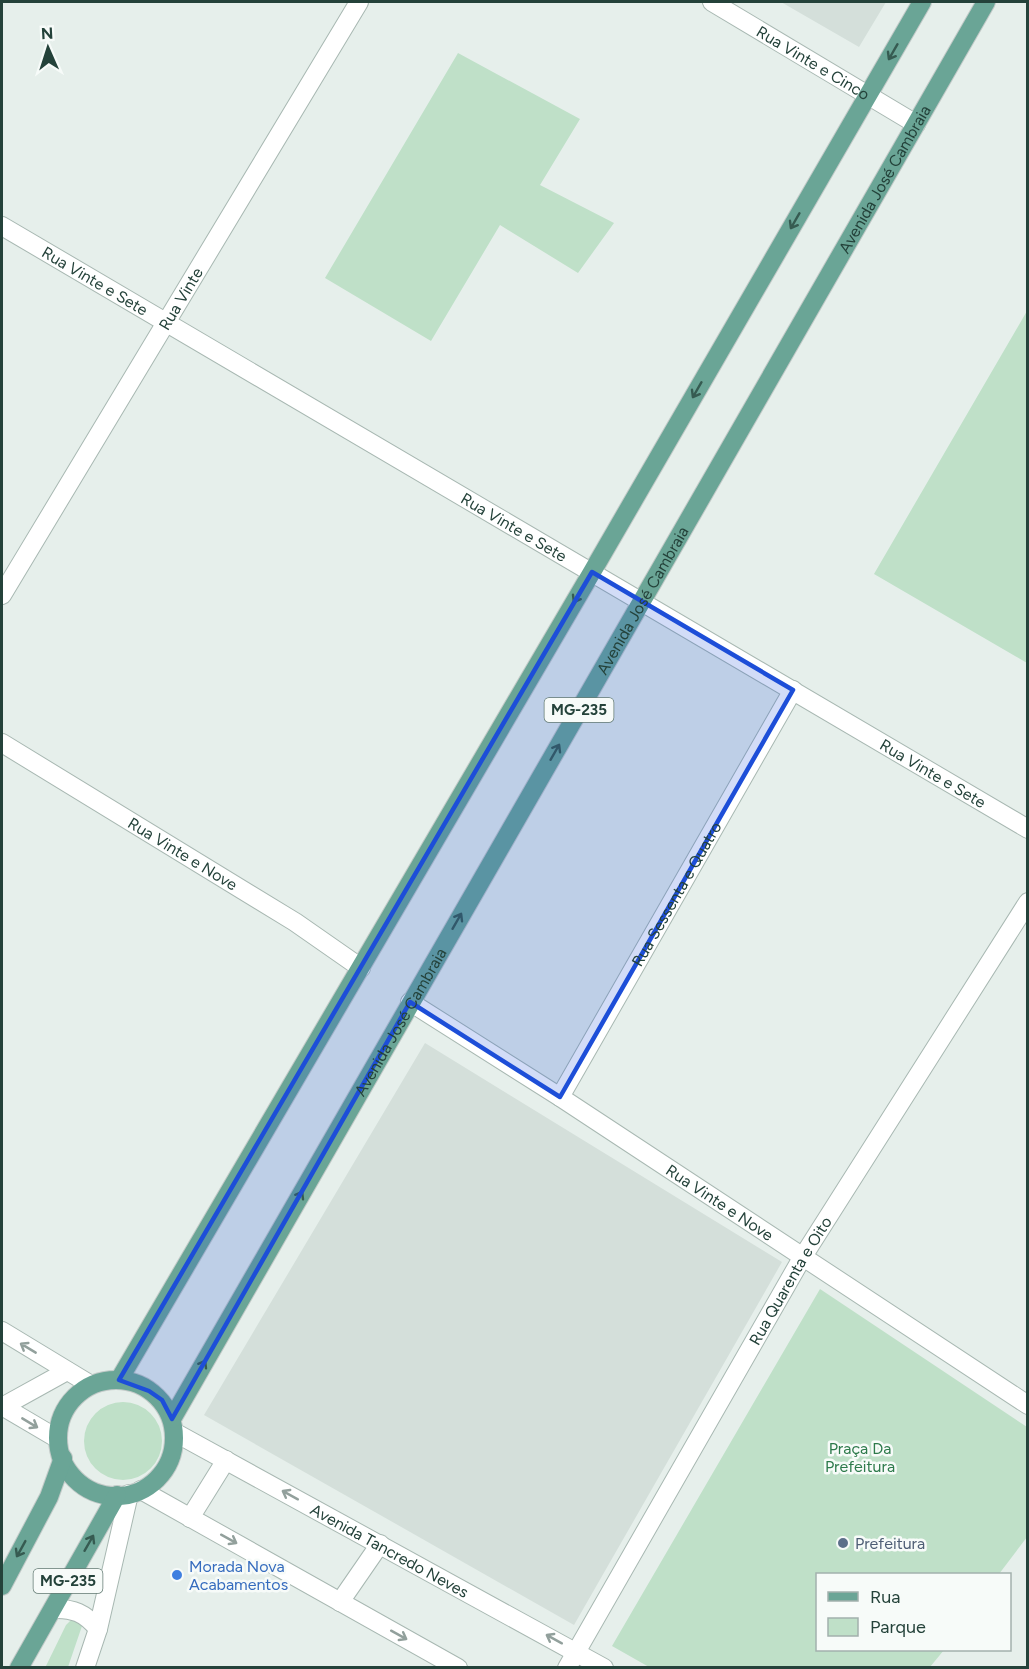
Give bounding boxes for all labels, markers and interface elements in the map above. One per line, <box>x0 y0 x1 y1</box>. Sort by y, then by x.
north arrow <box>18 18 78 78</box>
street label: Rua Vinte e Cinco <box>753 21 873 104</box>
text: N <box>41 24 54 43</box>
one-way arrow <box>886 43 898 60</box>
street label: Avenida José Cambraia <box>834 102 934 256</box>
one-way arrow <box>789 212 801 229</box>
street label: Rua Vinte e Sete <box>39 242 152 319</box>
street label: Rua Vinte <box>154 264 207 333</box>
one-way arrow <box>691 381 703 398</box>
street label: Rua Vinte e Sete <box>458 488 571 566</box>
street label: Avenida José Cambraia <box>592 523 692 678</box>
one-way arrow <box>572 586 584 603</box>
road number: MG-235 <box>544 698 614 722</box>
street label: Rua Vinte e Sete <box>877 735 990 812</box>
one-way arrow <box>549 744 561 761</box>
street label: Rua Vinte e Nove <box>125 813 241 894</box>
street label: Rua Sessenta e Quatro <box>627 818 725 970</box>
one-way arrow <box>452 913 464 930</box>
street label: Avenida José Cambraia <box>350 944 450 1099</box>
street label: Rua Vinte e Nove <box>663 1160 777 1245</box>
one-way arrow <box>292 1191 304 1208</box>
street label: Rua Quarenta e Oito <box>745 1213 835 1348</box>
one-way arrow <box>20 1341 37 1353</box>
one-way arrow <box>196 1360 207 1378</box>
one-way arrow <box>21 1417 38 1429</box>
park label: Praça Da Prefeitura <box>825 1439 895 1476</box>
one-way arrow <box>282 1489 299 1501</box>
street label: Avenida Tancredo Neves <box>307 1499 472 1601</box>
one-way arrow <box>220 1534 237 1546</box>
place label: Prefeitura <box>855 1534 925 1553</box>
one-way arrow <box>83 1535 95 1552</box>
marker: Prefeitura <box>836 1536 850 1550</box>
one-way arrow <box>15 1540 27 1557</box>
place label: Morada Nova Acabamentos <box>189 1557 288 1594</box>
marker: Morada Nova Acabamentos <box>170 1568 184 1582</box>
road number: MG-235 <box>34 1569 103 1593</box>
legend <box>816 1573 1011 1651</box>
text: Rua <box>870 1586 901 1608</box>
text: Parque <box>870 1616 926 1638</box>
one-way arrow <box>390 1629 407 1641</box>
one-way arrow <box>545 1633 563 1644</box>

